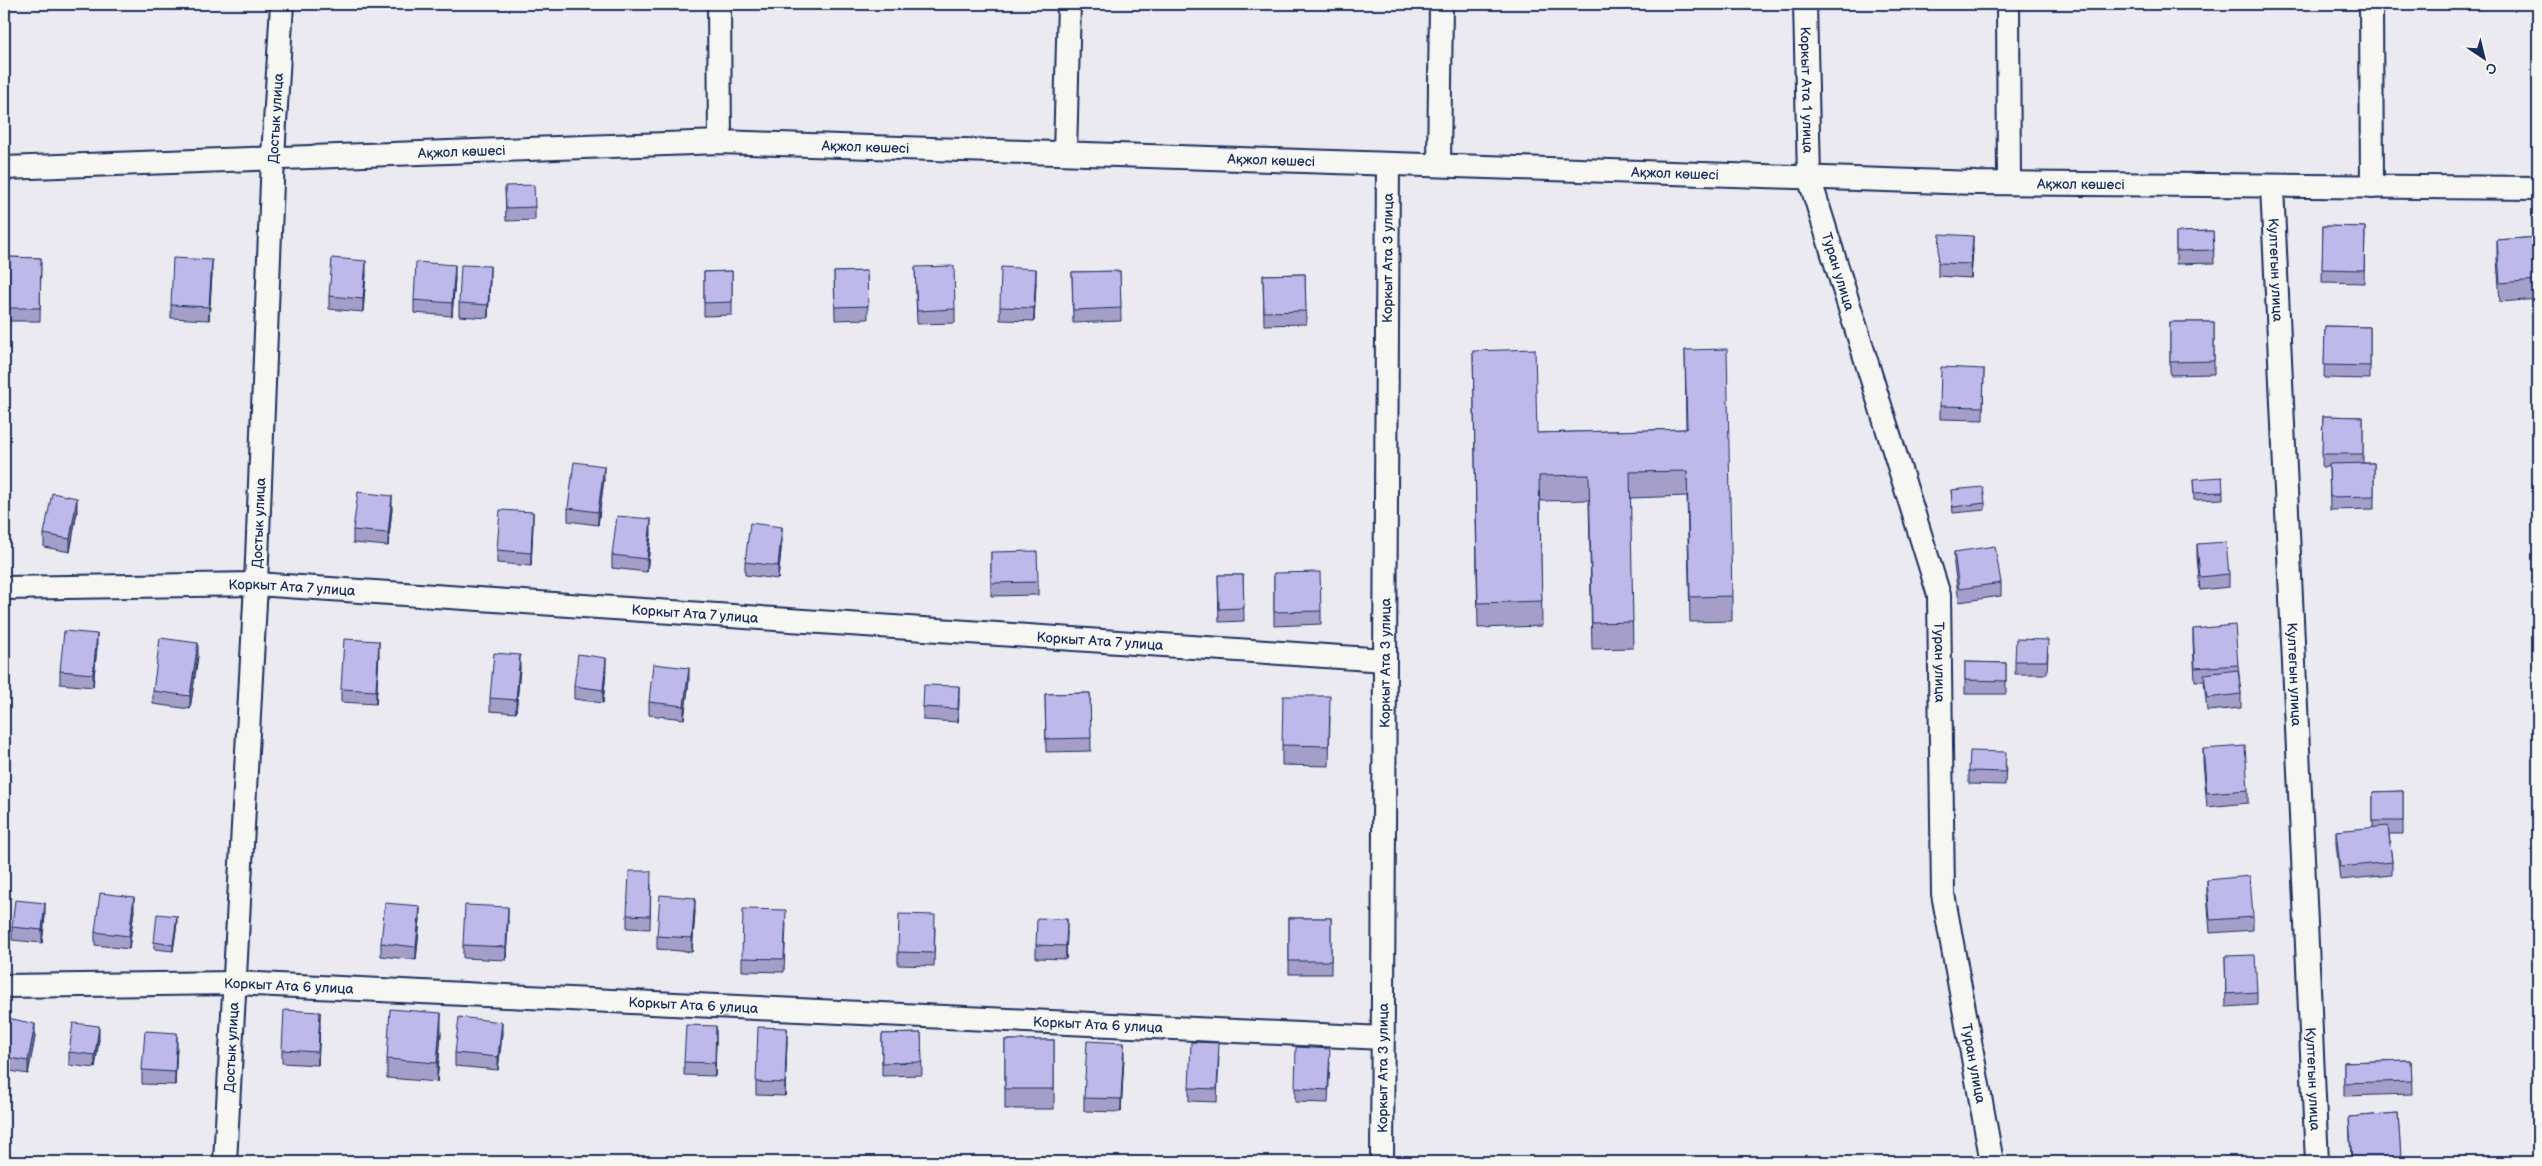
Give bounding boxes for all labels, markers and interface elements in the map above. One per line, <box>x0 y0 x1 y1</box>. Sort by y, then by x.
street label: Коркыт Ата 1 улица <box>1797 26 1816 154</box>
north arrow <box>2460 32 2510 82</box>
text: С <box>2482 58 2500 78</box>
street label: Достык улица <box>265 72 287 164</box>
street label: Ақжол көшесі <box>820 137 910 157</box>
street label: Ақжол көшесі <box>417 142 506 162</box>
street label: Ақжол көшесі <box>1226 151 1315 170</box>
street label: Ақжол көшесі <box>1630 164 1719 184</box>
street label: Ақжол көшесі <box>2036 176 2125 193</box>
street label: Коркыт Ата 3 улица <box>1379 192 1397 323</box>
street label: Култегын улица <box>2264 218 2286 323</box>
street label: Туран улица <box>1818 230 1858 314</box>
street label: Достык улица <box>249 477 269 569</box>
street label: Коркыт Ата 7 улица <box>228 576 357 600</box>
street label: Коркыт Ата 3 улица <box>1377 597 1394 728</box>
street label: Коркыт Ата 7 улица <box>631 601 760 627</box>
street label: Туран улица <box>1930 621 1948 704</box>
street label: Култегын улица <box>2283 622 2305 727</box>
street label: Коркыт Ата 7 улица <box>1036 629 1165 654</box>
street label: Коркыт Ата 6 улица <box>224 975 355 998</box>
street label: Коркыт Ата 6 улица <box>628 994 759 1017</box>
street label: Достык улица <box>221 1001 243 1093</box>
street label: Коркыт Ата 3 улица <box>1374 1002 1392 1133</box>
street label: Коркыт Ата 6 улица <box>1033 1013 1164 1036</box>
street label: Туран улица <box>1958 1022 1989 1106</box>
street label: Култегын улица <box>2302 1027 2324 1132</box>

